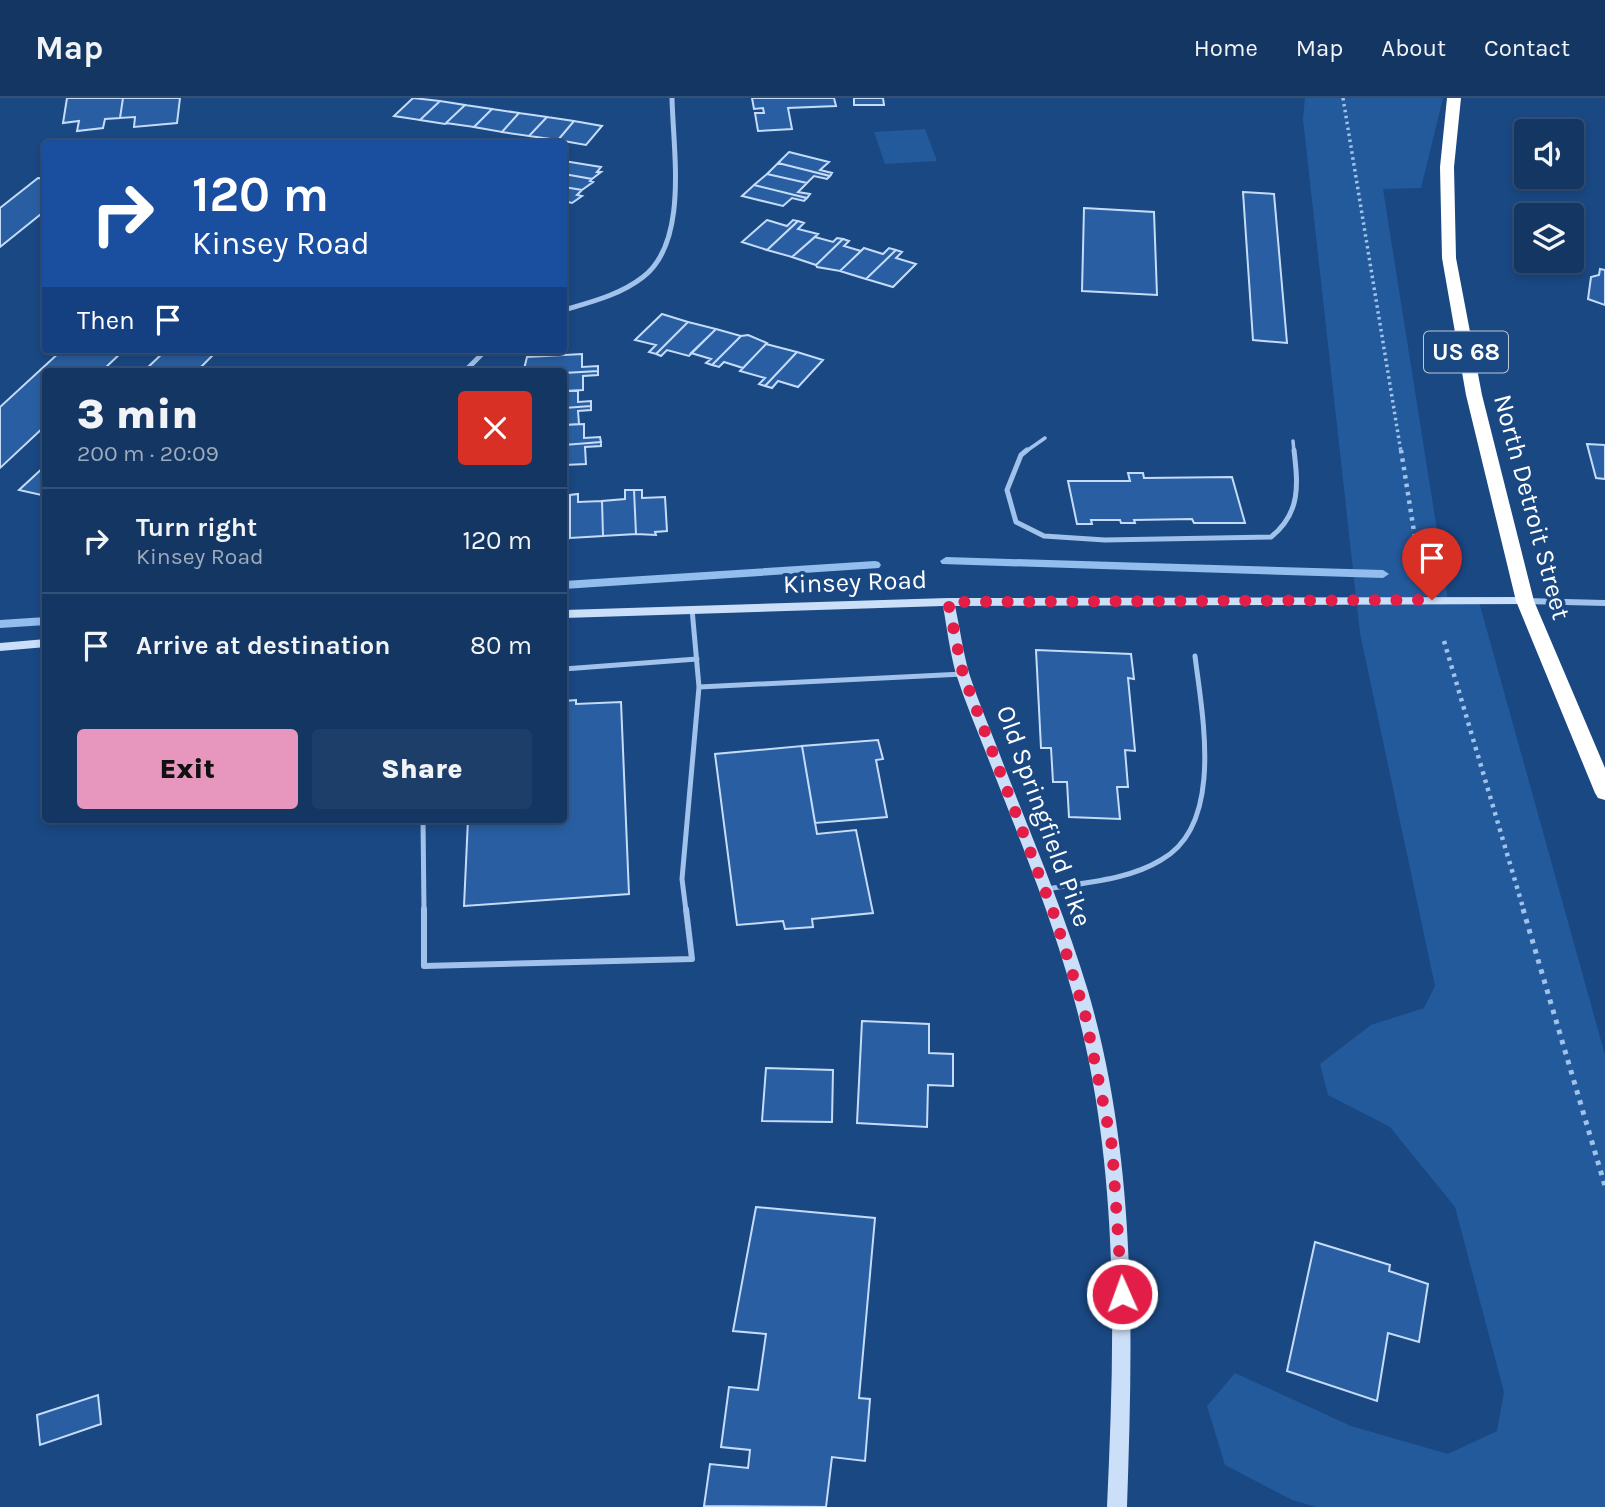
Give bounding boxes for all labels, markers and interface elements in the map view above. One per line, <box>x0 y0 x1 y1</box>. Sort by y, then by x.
text: Map <box>35 29 103 67</box>
text: Home <box>1194 34 1258 62</box>
text: Map <box>1296 34 1343 62</box>
text: About <box>1381 34 1446 62</box>
text: Contact <box>1484 34 1570 62</box>
map controls <box>1514 119 1584 273</box>
button: sound <box>1514 119 1584 189</box>
text: 120 m <box>192 166 329 223</box>
icon: right <box>77 168 168 259</box>
button: layers <box>1514 203 1584 273</box>
text: Kinsey Road <box>192 225 370 262</box>
icon: arrive <box>149 301 187 339</box>
text: Then <box>77 305 135 336</box>
road number: US 68 <box>1424 331 1508 372</box>
text: 3 min <box>77 389 198 439</box>
button: close <box>458 391 532 465</box>
street label: North Detroit Street <box>1487 391 1577 623</box>
text: 200 m · 20:09 <box>77 440 219 467</box>
text: Turn right <box>136 512 257 543</box>
icon: right <box>77 522 115 560</box>
text: 120 m <box>462 525 532 556</box>
pin <box>1402 528 1462 600</box>
icon: arrive <box>1413 539 1451 577</box>
text: Kinsey Road <box>136 543 264 570</box>
street label: Kinsey Road <box>782 564 928 600</box>
icon: arrive <box>77 627 115 665</box>
text: Arrive at destination <box>136 630 390 661</box>
text: 80 m <box>470 630 532 661</box>
street label: Old Springfield Pike <box>990 701 1098 931</box>
button: Exit <box>77 729 298 809</box>
button: Share <box>312 729 532 809</box>
position arrow <box>1085 1257 1159 1331</box>

